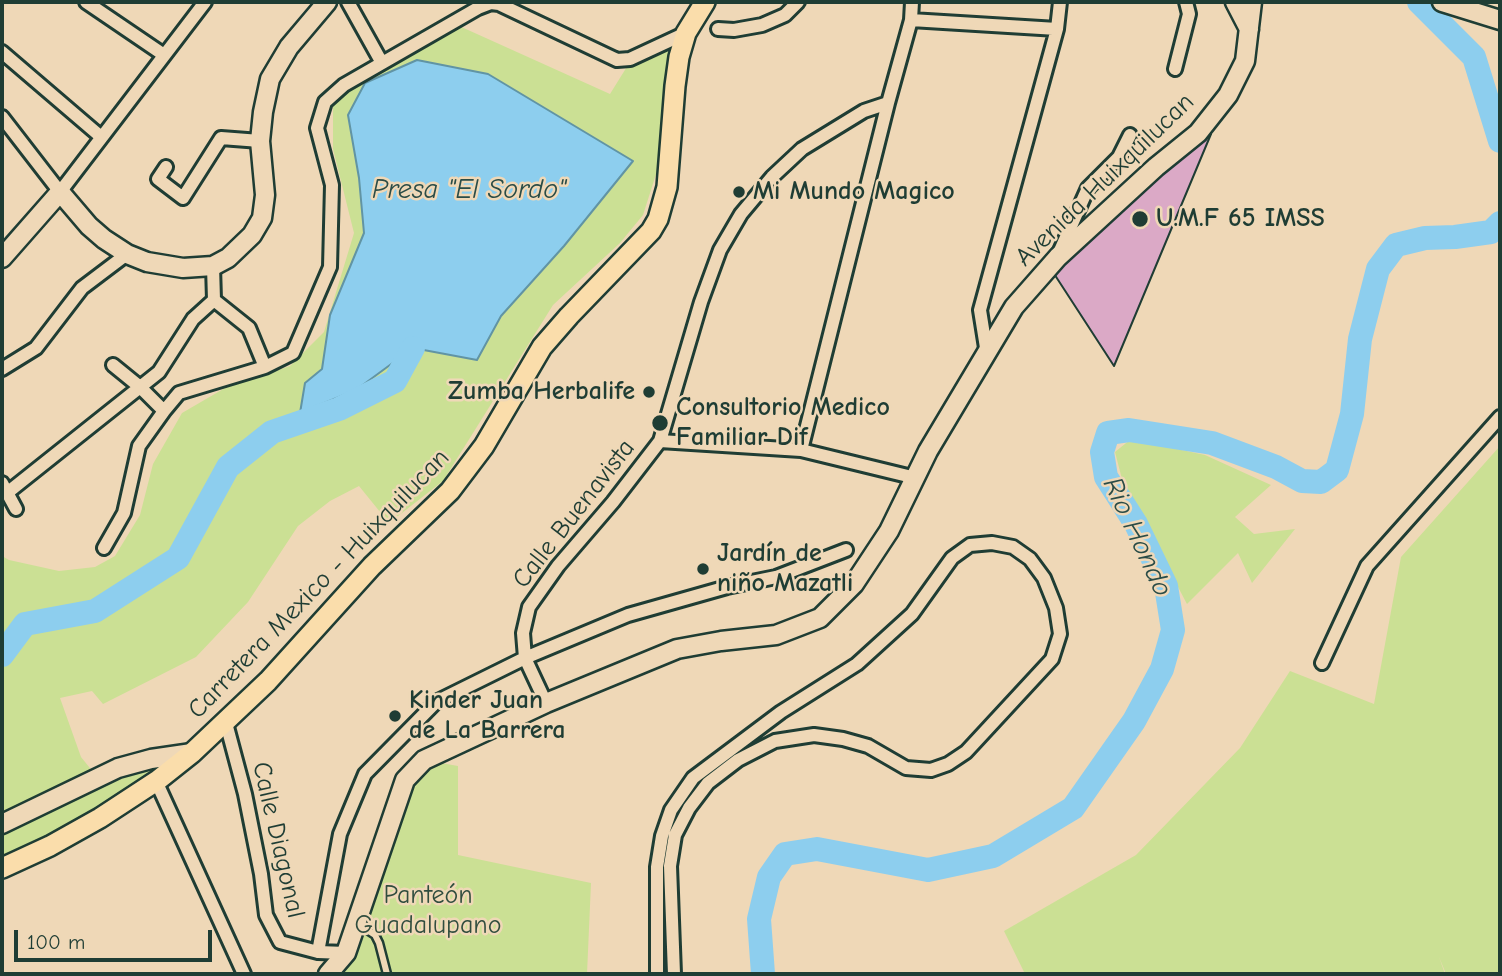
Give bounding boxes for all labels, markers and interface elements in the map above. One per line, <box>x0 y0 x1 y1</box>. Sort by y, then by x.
street label: Avenida Huixquilucan <box>1009 87 1201 273</box>
water label: Presa "El Sordo" <box>372 173 566 207</box>
place label: Mi Mundo Magico <box>753 176 955 208</box>
marker: Mi Mundo Magico <box>731 184 747 200</box>
place label: U.M.F 65 IMSS <box>1156 203 1325 235</box>
marker: U.M.F 65 IMSS <box>1130 209 1150 229</box>
place label: Zumba Herbalife <box>448 376 635 408</box>
marker: Zumba Herbalife <box>641 384 657 400</box>
place label: Consultorio Medico Familiar Dif <box>676 392 890 453</box>
marker: Consultorio Medico Familiar Dif <box>650 413 670 433</box>
street label: Calle Buenavista <box>506 433 642 595</box>
street label: Carretera Mexico - Huixquilucan <box>182 443 456 725</box>
water label: Rio Hondo <box>1095 472 1179 602</box>
place label: Jardín de niño Mazatli <box>717 538 853 600</box>
marker: Jardín de niño Mazatli <box>695 561 711 577</box>
place label: Kinder Juan de La Barrera <box>409 685 565 746</box>
marker: Kinder Juan de La Barrera <box>387 708 403 724</box>
street label: Calle Diagonal <box>245 759 311 921</box>
park label: Panteón Guadalupano <box>355 880 501 942</box>
scale bar <box>18 916 215 960</box>
text: 100 m <box>27 930 85 954</box>

